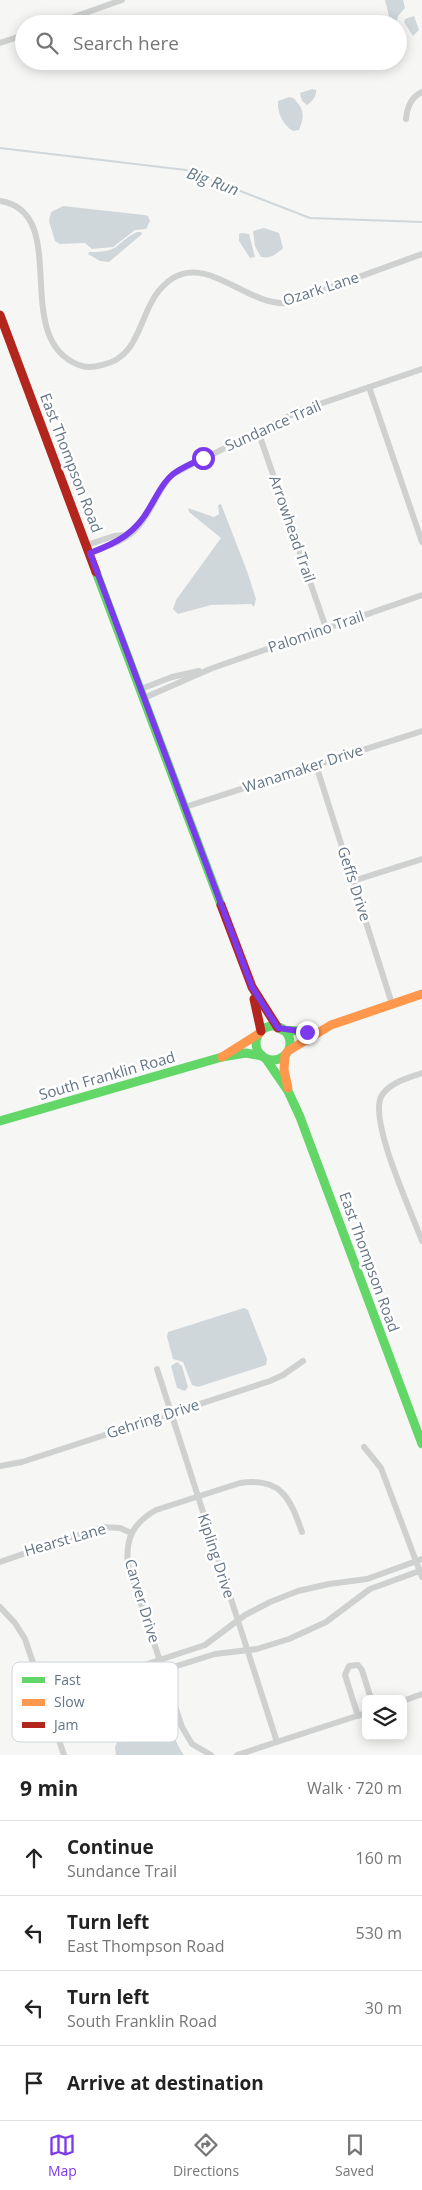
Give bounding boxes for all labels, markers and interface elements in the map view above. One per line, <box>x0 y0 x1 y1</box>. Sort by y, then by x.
search box <box>15 15 407 70</box>
icon: search <box>33 29 61 57</box>
text: Search here <box>73 30 179 56</box>
water label: Big Run <box>184 161 242 201</box>
street label: Ozark Lane <box>280 266 361 310</box>
street label: East Thompson Road <box>36 390 108 535</box>
street label: Sundance Trail <box>221 395 324 455</box>
route start <box>192 447 215 470</box>
street label: Arrowhead Trail <box>265 473 321 585</box>
street label: Palomino Trail <box>265 605 366 657</box>
street label: Wanamaker Drive <box>240 739 365 797</box>
street label: Geffs Drive <box>334 844 376 923</box>
route end <box>296 1021 319 1044</box>
street label: South Franklin Road <box>36 1046 177 1104</box>
street label: East Thompson Road <box>335 1189 405 1334</box>
street label: Gehring Drive <box>104 1394 202 1442</box>
street label: Kipling Drive <box>194 1511 240 1600</box>
street label: Hearst Lane <box>22 1518 108 1560</box>
street label: Carver Drive <box>121 1556 165 1645</box>
legend <box>12 1662 178 1742</box>
text: Fast <box>54 1670 81 1689</box>
text: Slow <box>54 1692 85 1711</box>
map controls <box>362 1695 407 1740</box>
button: layers <box>362 1695 407 1740</box>
text: Jam <box>52 1715 79 1734</box>
text: 9 min <box>20 1774 78 1802</box>
text: Walk · 720 m <box>307 1777 402 1799</box>
text: Continue <box>67 1834 154 1860</box>
icon: ahead <box>20 1844 48 1872</box>
text: 160 m <box>356 1847 402 1869</box>
text: Sundance Trail <box>67 1860 177 1882</box>
text: Turn left <box>67 1909 149 1935</box>
icon: left <box>20 1919 48 1947</box>
text: 530 m <box>356 1922 402 1944</box>
text: East Thompson Road <box>67 1935 225 1957</box>
text: Turn left <box>67 1984 149 2010</box>
icon: left <box>20 1994 48 2022</box>
text: 30 m <box>365 1997 402 2019</box>
text: South Franklin Road <box>67 2010 217 2032</box>
icon: arrive <box>20 2069 48 2097</box>
text: Arrive at destination <box>67 2070 264 2096</box>
tab: Map <box>48 2131 77 2180</box>
tab: Directions <box>173 2131 239 2180</box>
tab: Saved <box>335 2131 374 2180</box>

